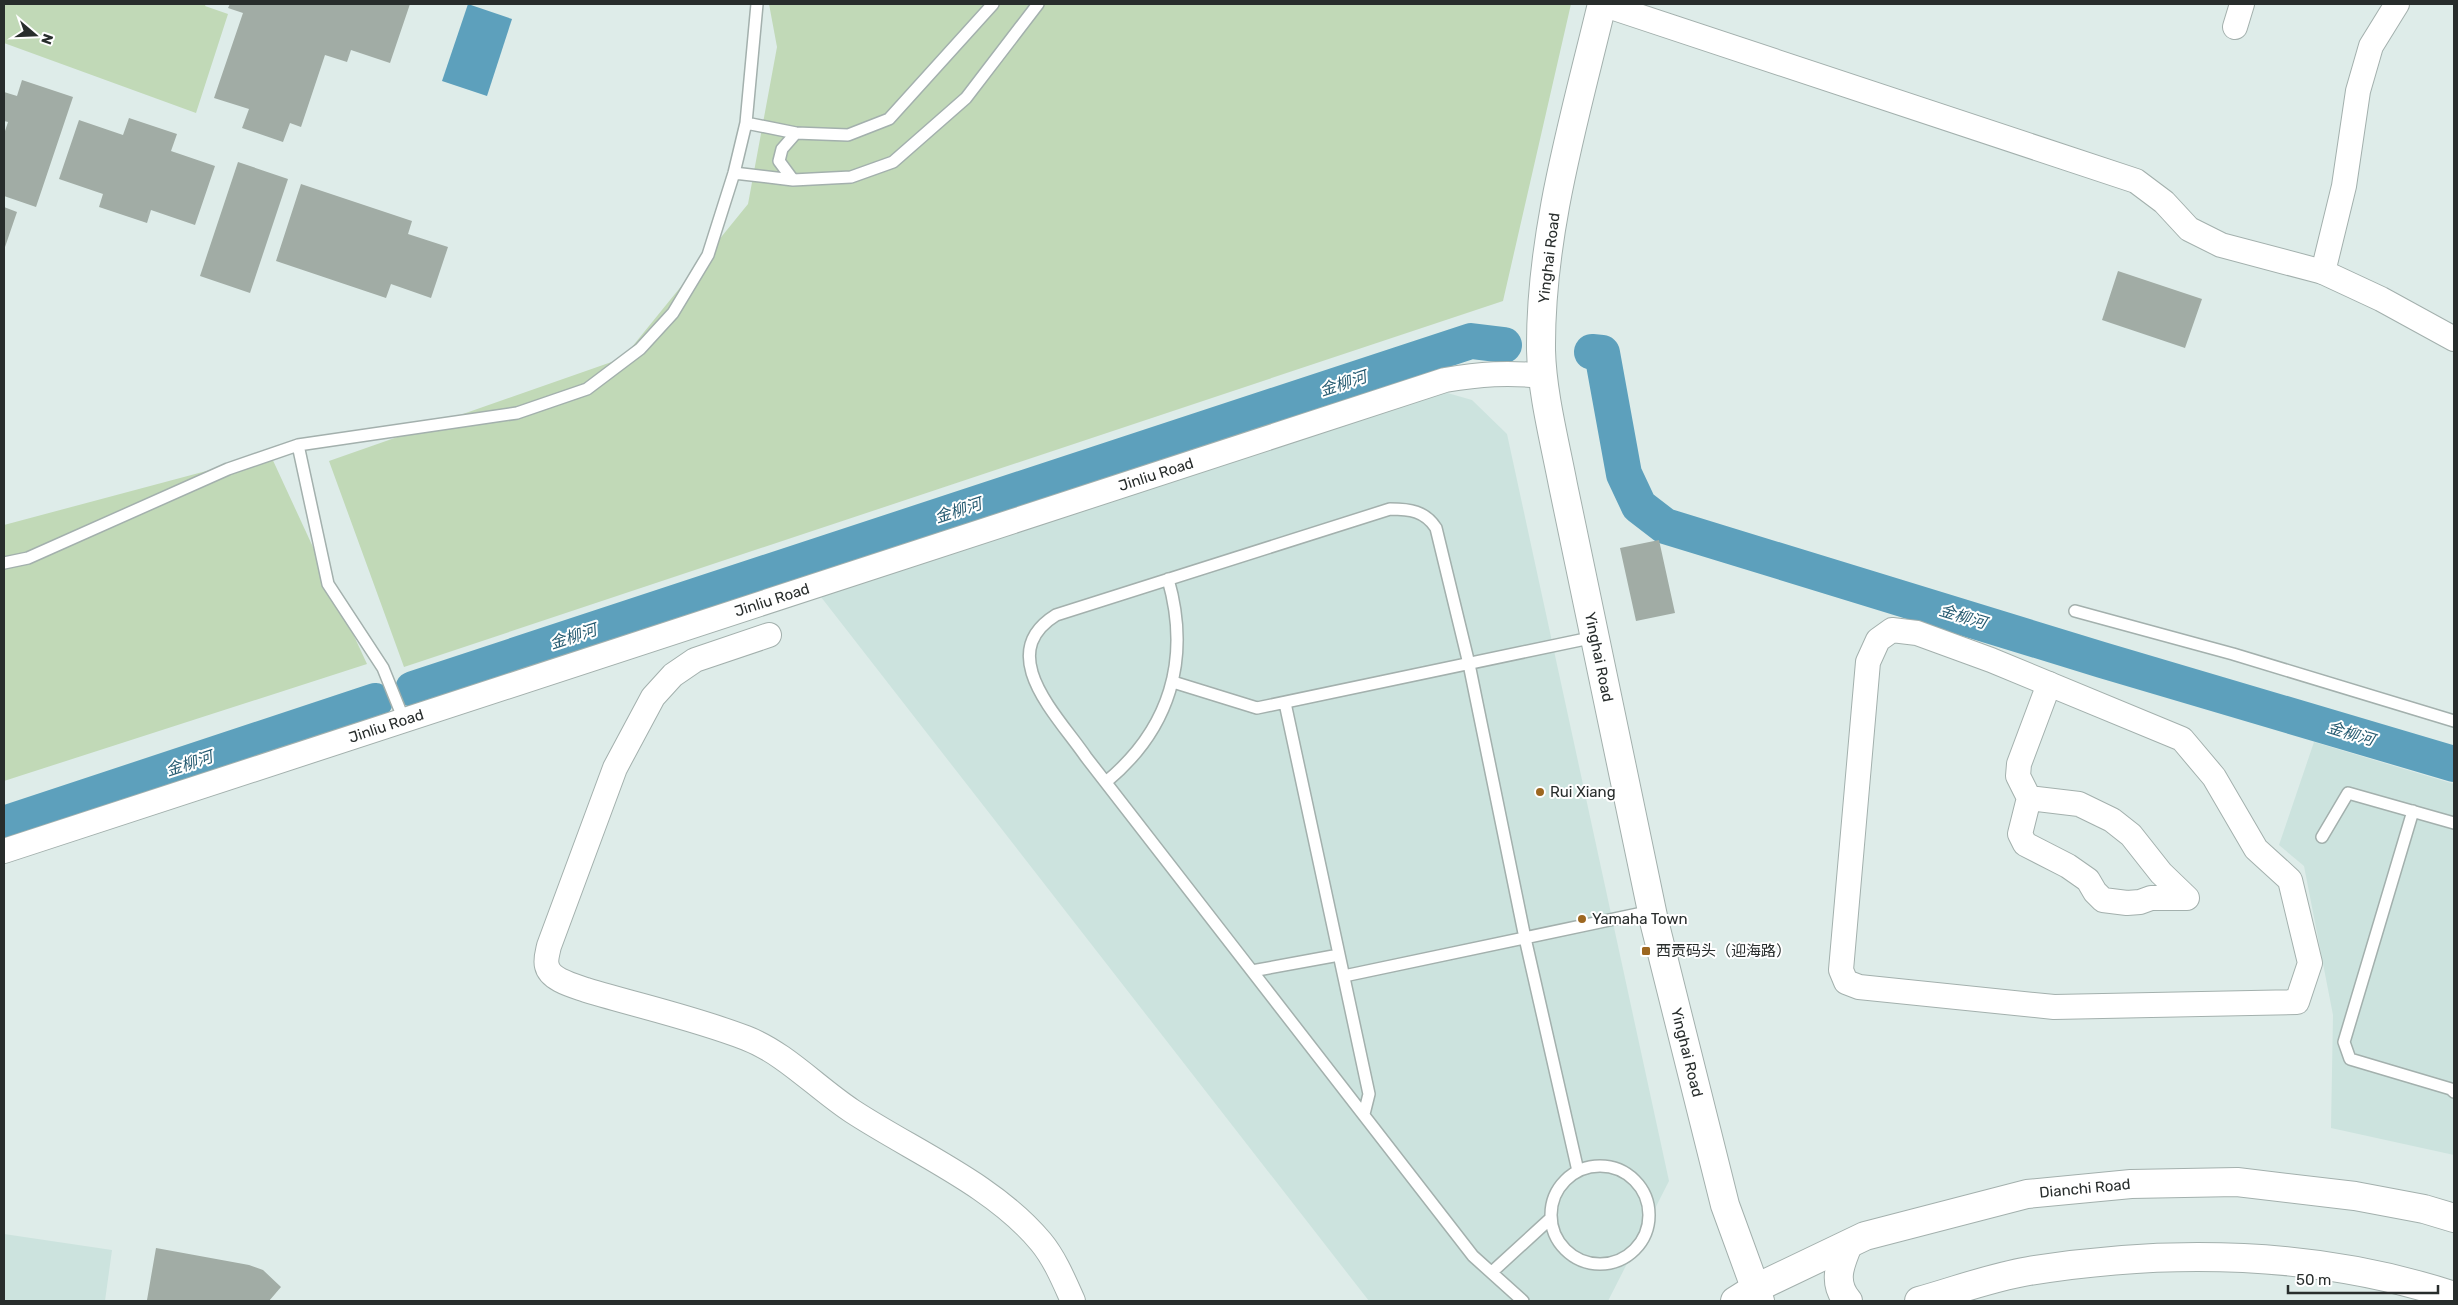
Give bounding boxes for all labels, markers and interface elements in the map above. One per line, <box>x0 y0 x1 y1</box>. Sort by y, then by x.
north arrow <box>10 10 60 60</box>
text: N <box>37 32 56 47</box>
street label: Yinghai Road <box>1535 212 1563 304</box>
water label: 金柳河 <box>1317 366 1372 400</box>
street label: Jinliu Road <box>1116 454 1196 495</box>
water label: 金柳河 <box>932 493 987 527</box>
street label: Jinliu Road <box>732 579 812 621</box>
water label: 金柳河 <box>1937 600 1991 633</box>
street label: Yinghai Road <box>1581 610 1617 704</box>
water label: 金柳河 <box>547 619 602 653</box>
street label: Jinliu Road <box>346 705 426 747</box>
water label: 金柳河 <box>2325 717 2379 750</box>
water label: 金柳河 <box>163 746 218 780</box>
place label: Rui Xiang <box>1550 783 1616 801</box>
marker: Rui Xiang <box>1534 786 1546 798</box>
place label: Yamaha Town <box>1592 910 1688 928</box>
marker: Yamaha Town <box>1576 913 1588 925</box>
place label: 西贡码头（迎海路） <box>1656 942 1791 960</box>
marker: 西贡码头（迎海路） <box>1640 945 1652 957</box>
street label: Yinghai Road <box>1667 1006 1707 1099</box>
street label: Dianchi Road <box>2038 1175 2131 1202</box>
scale bar <box>2288 1262 2438 1294</box>
text: 50 m <box>2296 1271 2331 1289</box>

